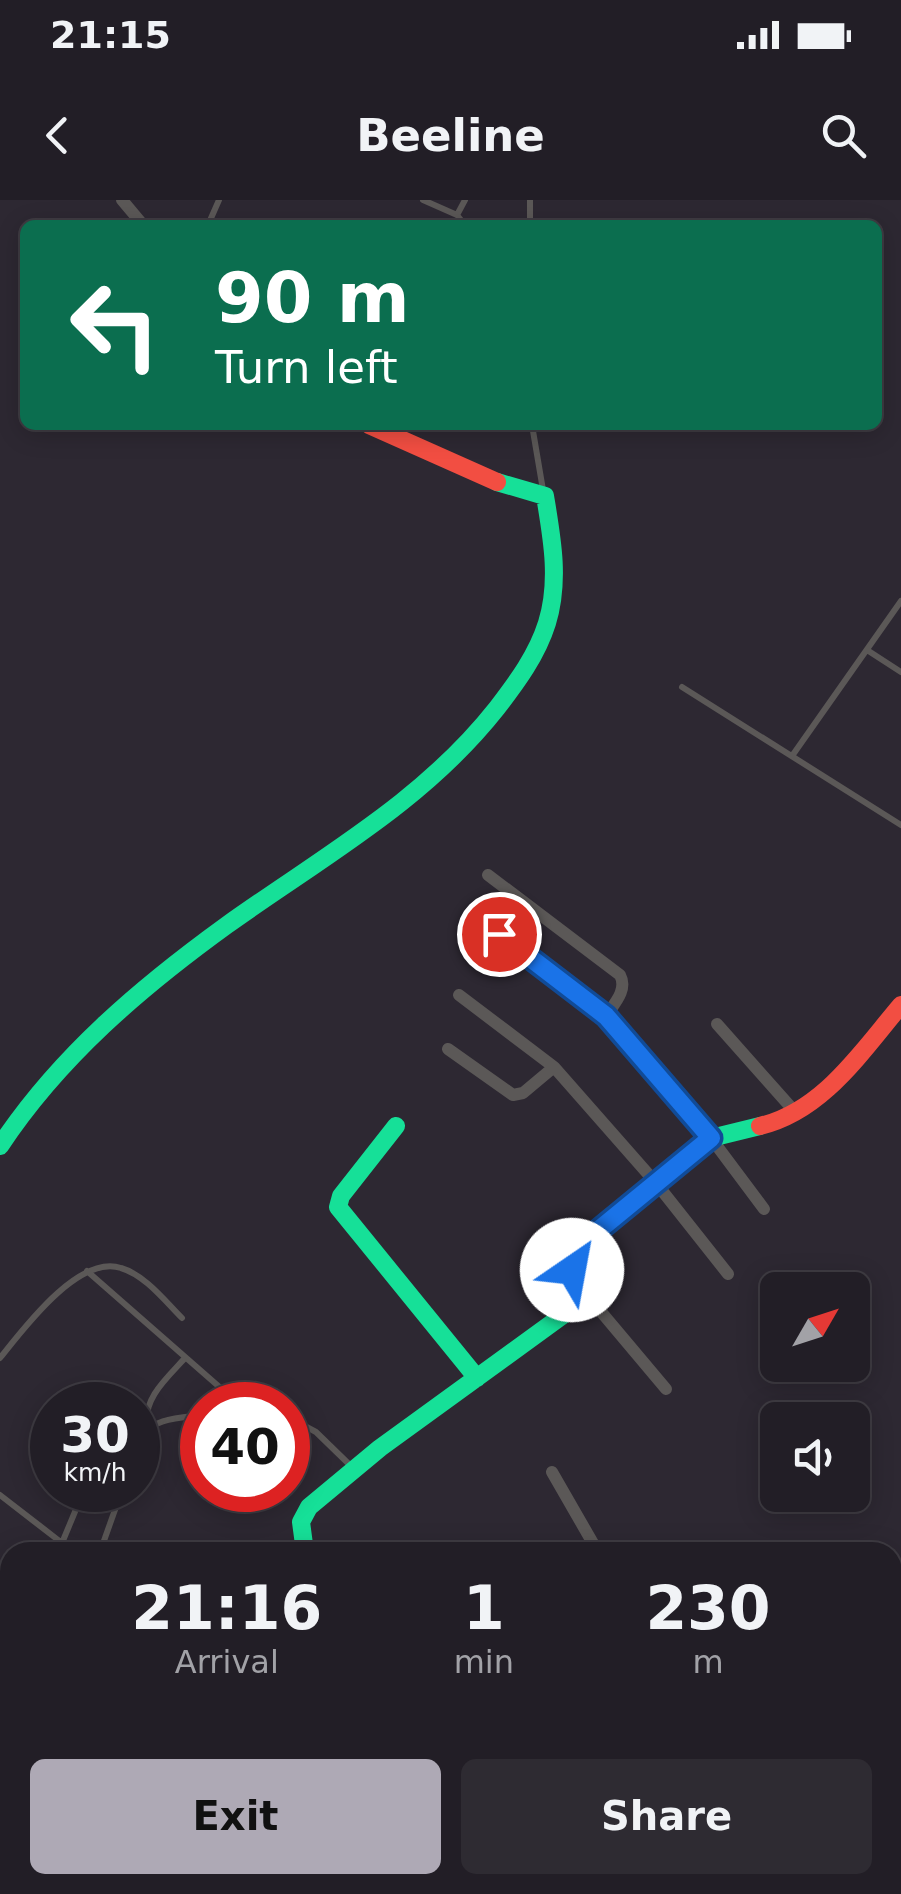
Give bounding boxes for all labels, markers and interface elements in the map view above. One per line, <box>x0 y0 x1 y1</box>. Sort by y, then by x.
text: 21:15 <box>50 13 171 57</box>
icon: back <box>30 108 85 163</box>
icon: search <box>816 108 871 163</box>
text: Beeline <box>356 109 545 162</box>
text: 90 m <box>215 257 410 339</box>
icon: left <box>50 260 180 390</box>
text: Turn left <box>215 341 398 394</box>
pin <box>457 892 542 977</box>
icon: arrive <box>472 907 527 962</box>
position arrow <box>520 1218 624 1322</box>
north arrow <box>760 1272 870 1382</box>
map controls <box>760 1272 870 1512</box>
speed limit sign: 40 <box>180 1382 310 1512</box>
button: sound <box>760 1402 870 1512</box>
text: 30 <box>60 1406 130 1464</box>
text: km/h <box>63 1458 127 1487</box>
text: 21:16 <box>131 1573 322 1643</box>
text: 1 <box>463 1573 505 1643</box>
text: 230 <box>645 1573 771 1643</box>
text: Arrival <box>175 1643 279 1681</box>
text: min <box>454 1643 514 1681</box>
text: m <box>692 1643 724 1681</box>
button: Exit <box>30 1759 441 1874</box>
button: Share <box>461 1759 872 1874</box>

